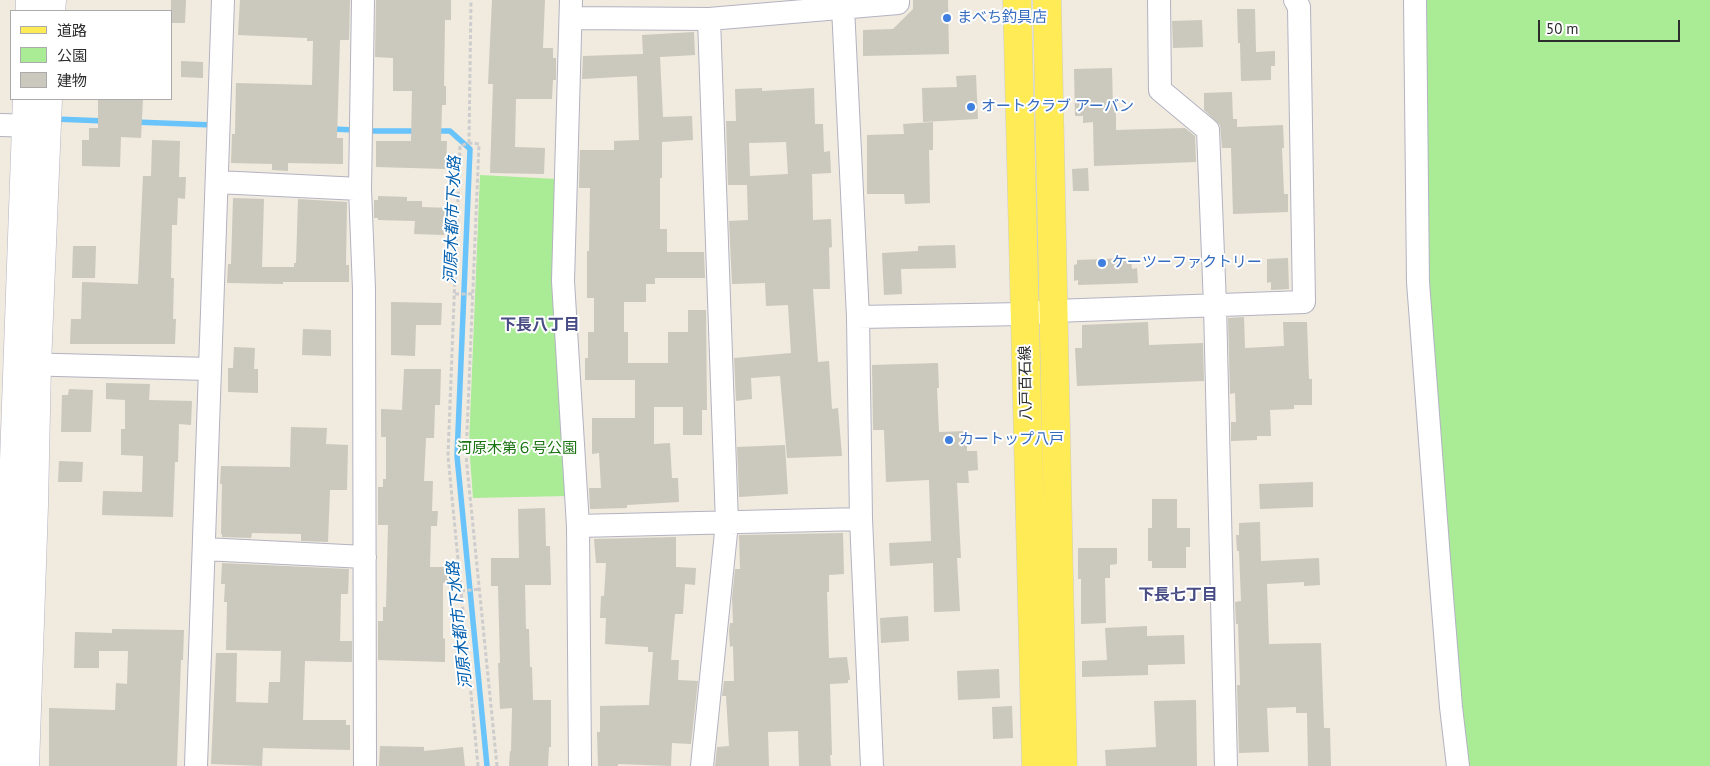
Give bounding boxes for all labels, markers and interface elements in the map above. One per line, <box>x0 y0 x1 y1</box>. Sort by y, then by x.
place label: まべち釣具店 <box>957 9 1047 27</box>
legend <box>10 10 172 100</box>
scale bar <box>1540 10 1682 42</box>
marker: まべち釣具店 <box>941 12 953 24</box>
text: 50 m <box>1546 19 1579 38</box>
text: 道路 <box>57 21 87 40</box>
text: 公園 <box>57 46 87 65</box>
text: 建物 <box>57 71 87 90</box>
place label: オートクラブ アーバン <box>981 98 1134 116</box>
marker: オートクラブ アーバン <box>965 101 977 113</box>
water label: 河原木都市下水路 <box>441 156 465 284</box>
place label: ケーツーファクトリー <box>1112 254 1262 272</box>
marker: ケーツーファクトリー <box>1096 257 1108 269</box>
district label: 下長八丁目 <box>500 315 580 335</box>
street label: 八戸百石線 <box>1016 345 1036 421</box>
place label: カートップ八戸 <box>959 431 1064 449</box>
marker: カートップ八戸 <box>943 434 955 446</box>
park label: 河原木第６号公園 <box>457 440 577 458</box>
water label: 河原木都市下水路 <box>444 560 476 690</box>
district label: 下長七丁目 <box>1138 585 1218 605</box>

